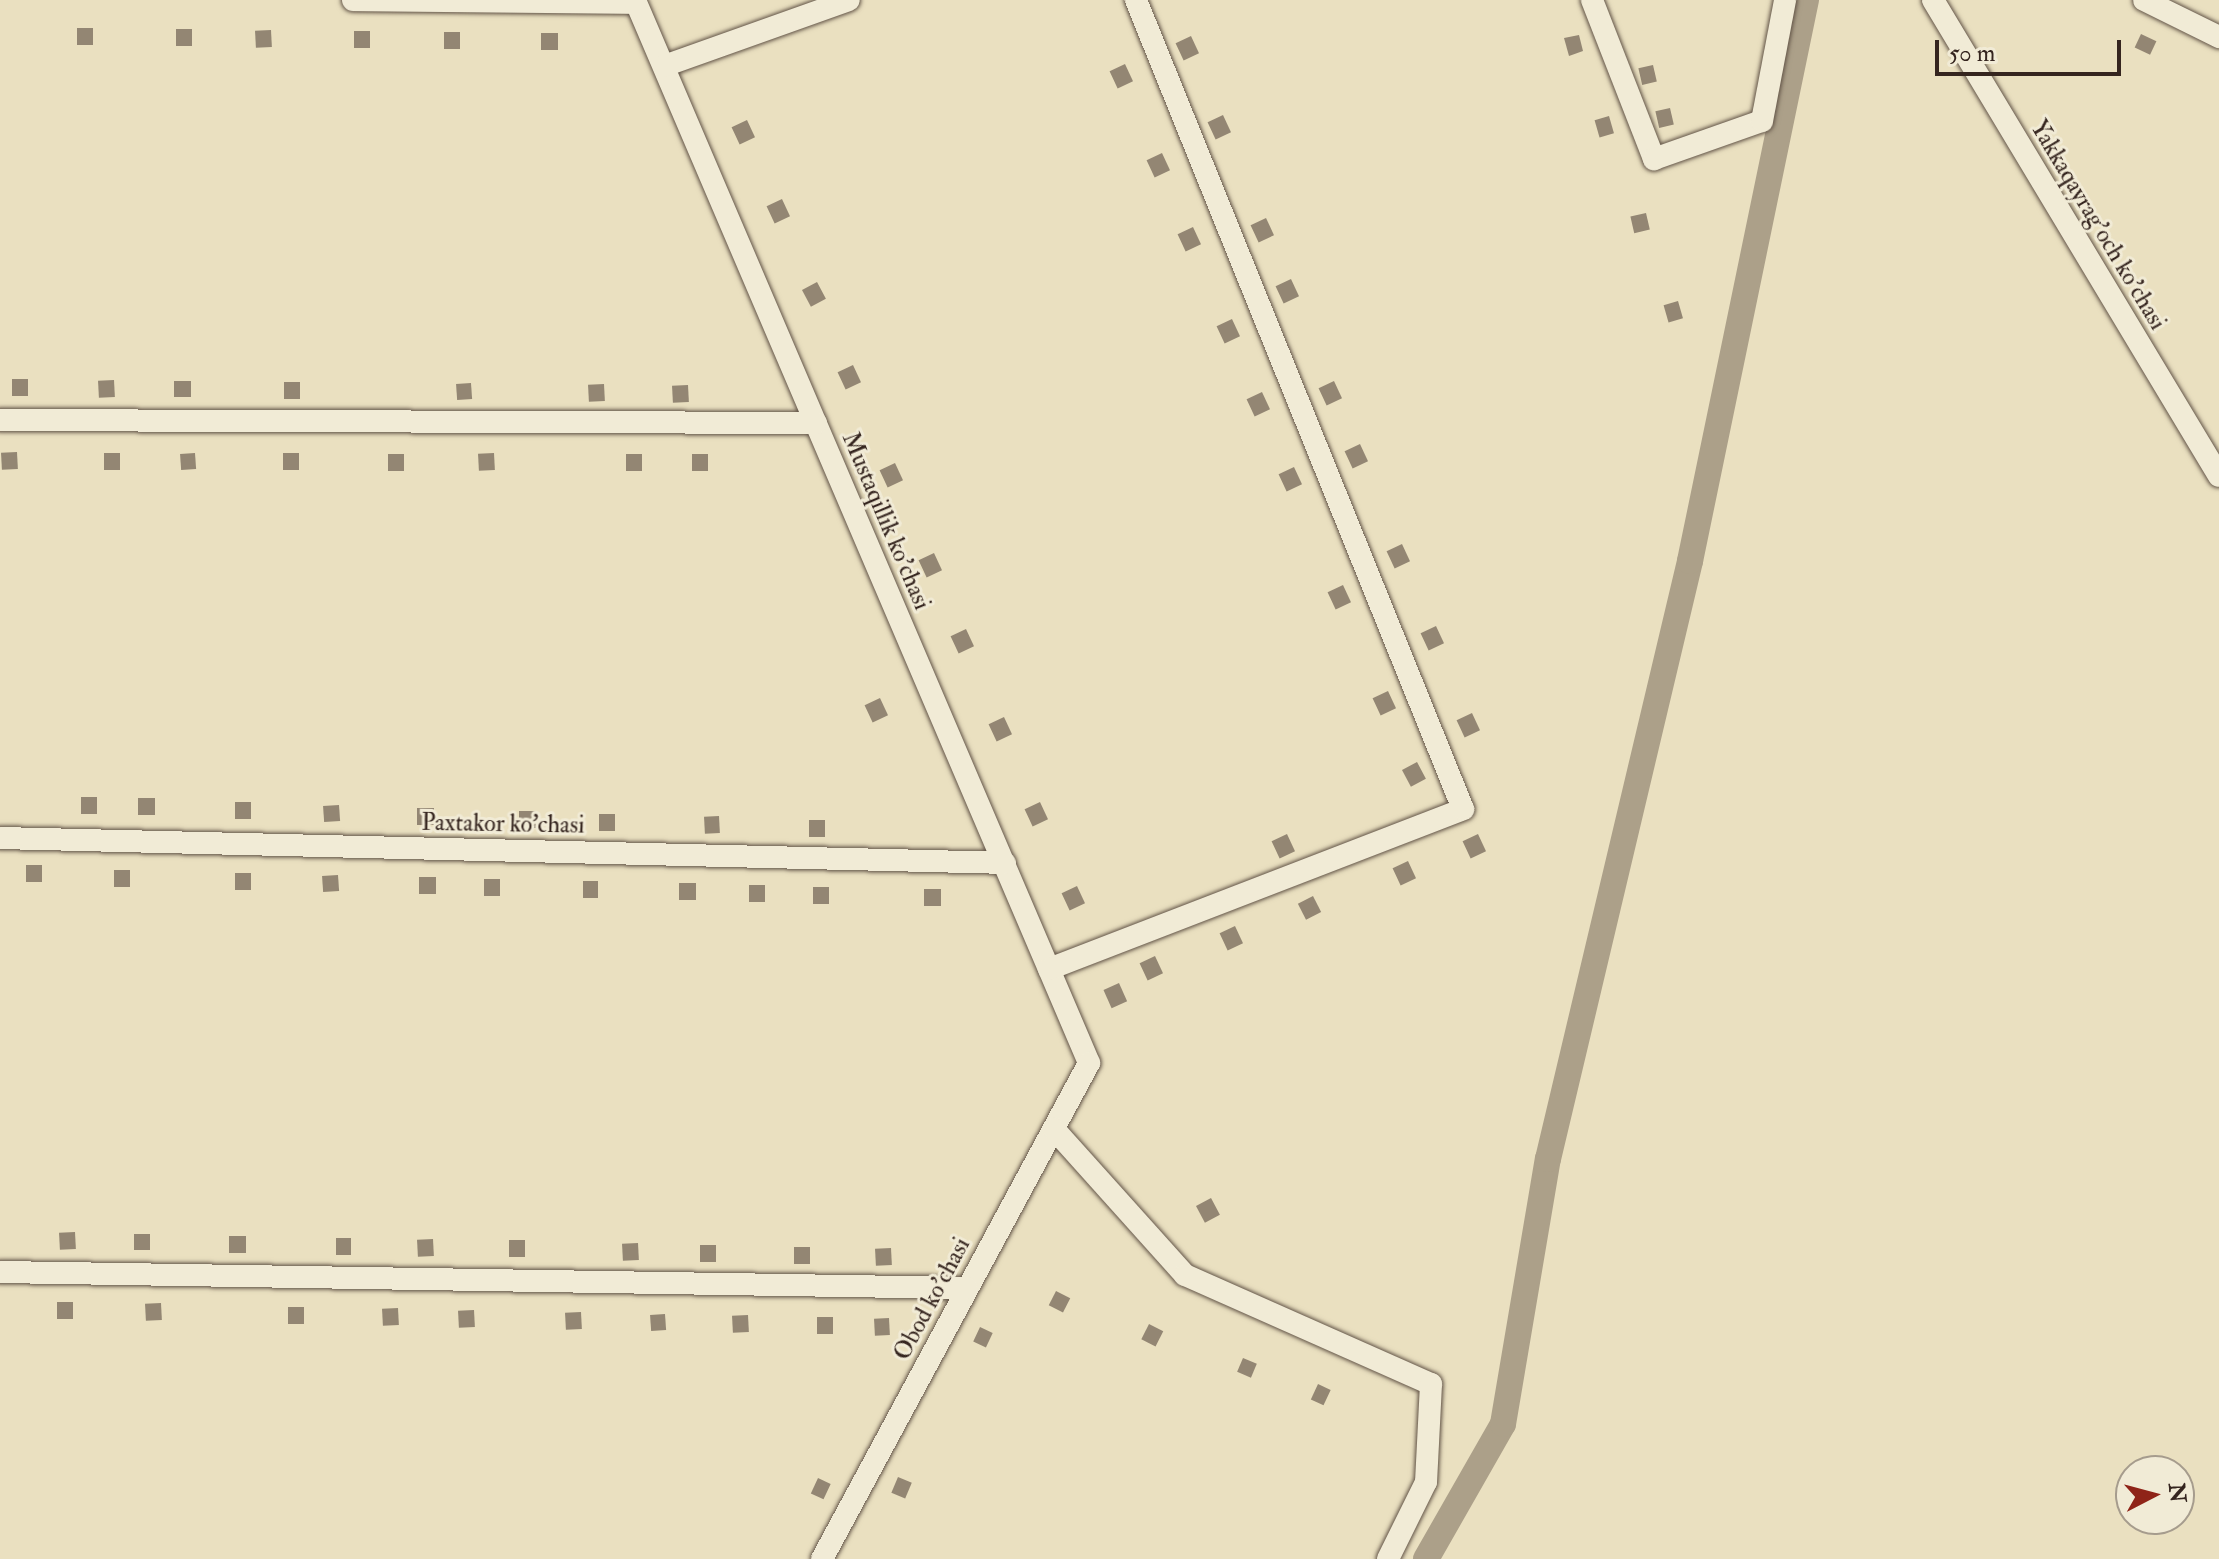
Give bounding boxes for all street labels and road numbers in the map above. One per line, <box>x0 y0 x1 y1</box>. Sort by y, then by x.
street label: Yakkaqayrag'och ko'chasi <box>2024 115 2172 335</box>
street label: Mustaqillik ko'chasi <box>836 428 936 614</box>
street label: Paxtakor ko'chasi <box>421 808 585 840</box>
street label: Obod ko'chasi <box>888 1233 976 1365</box>

